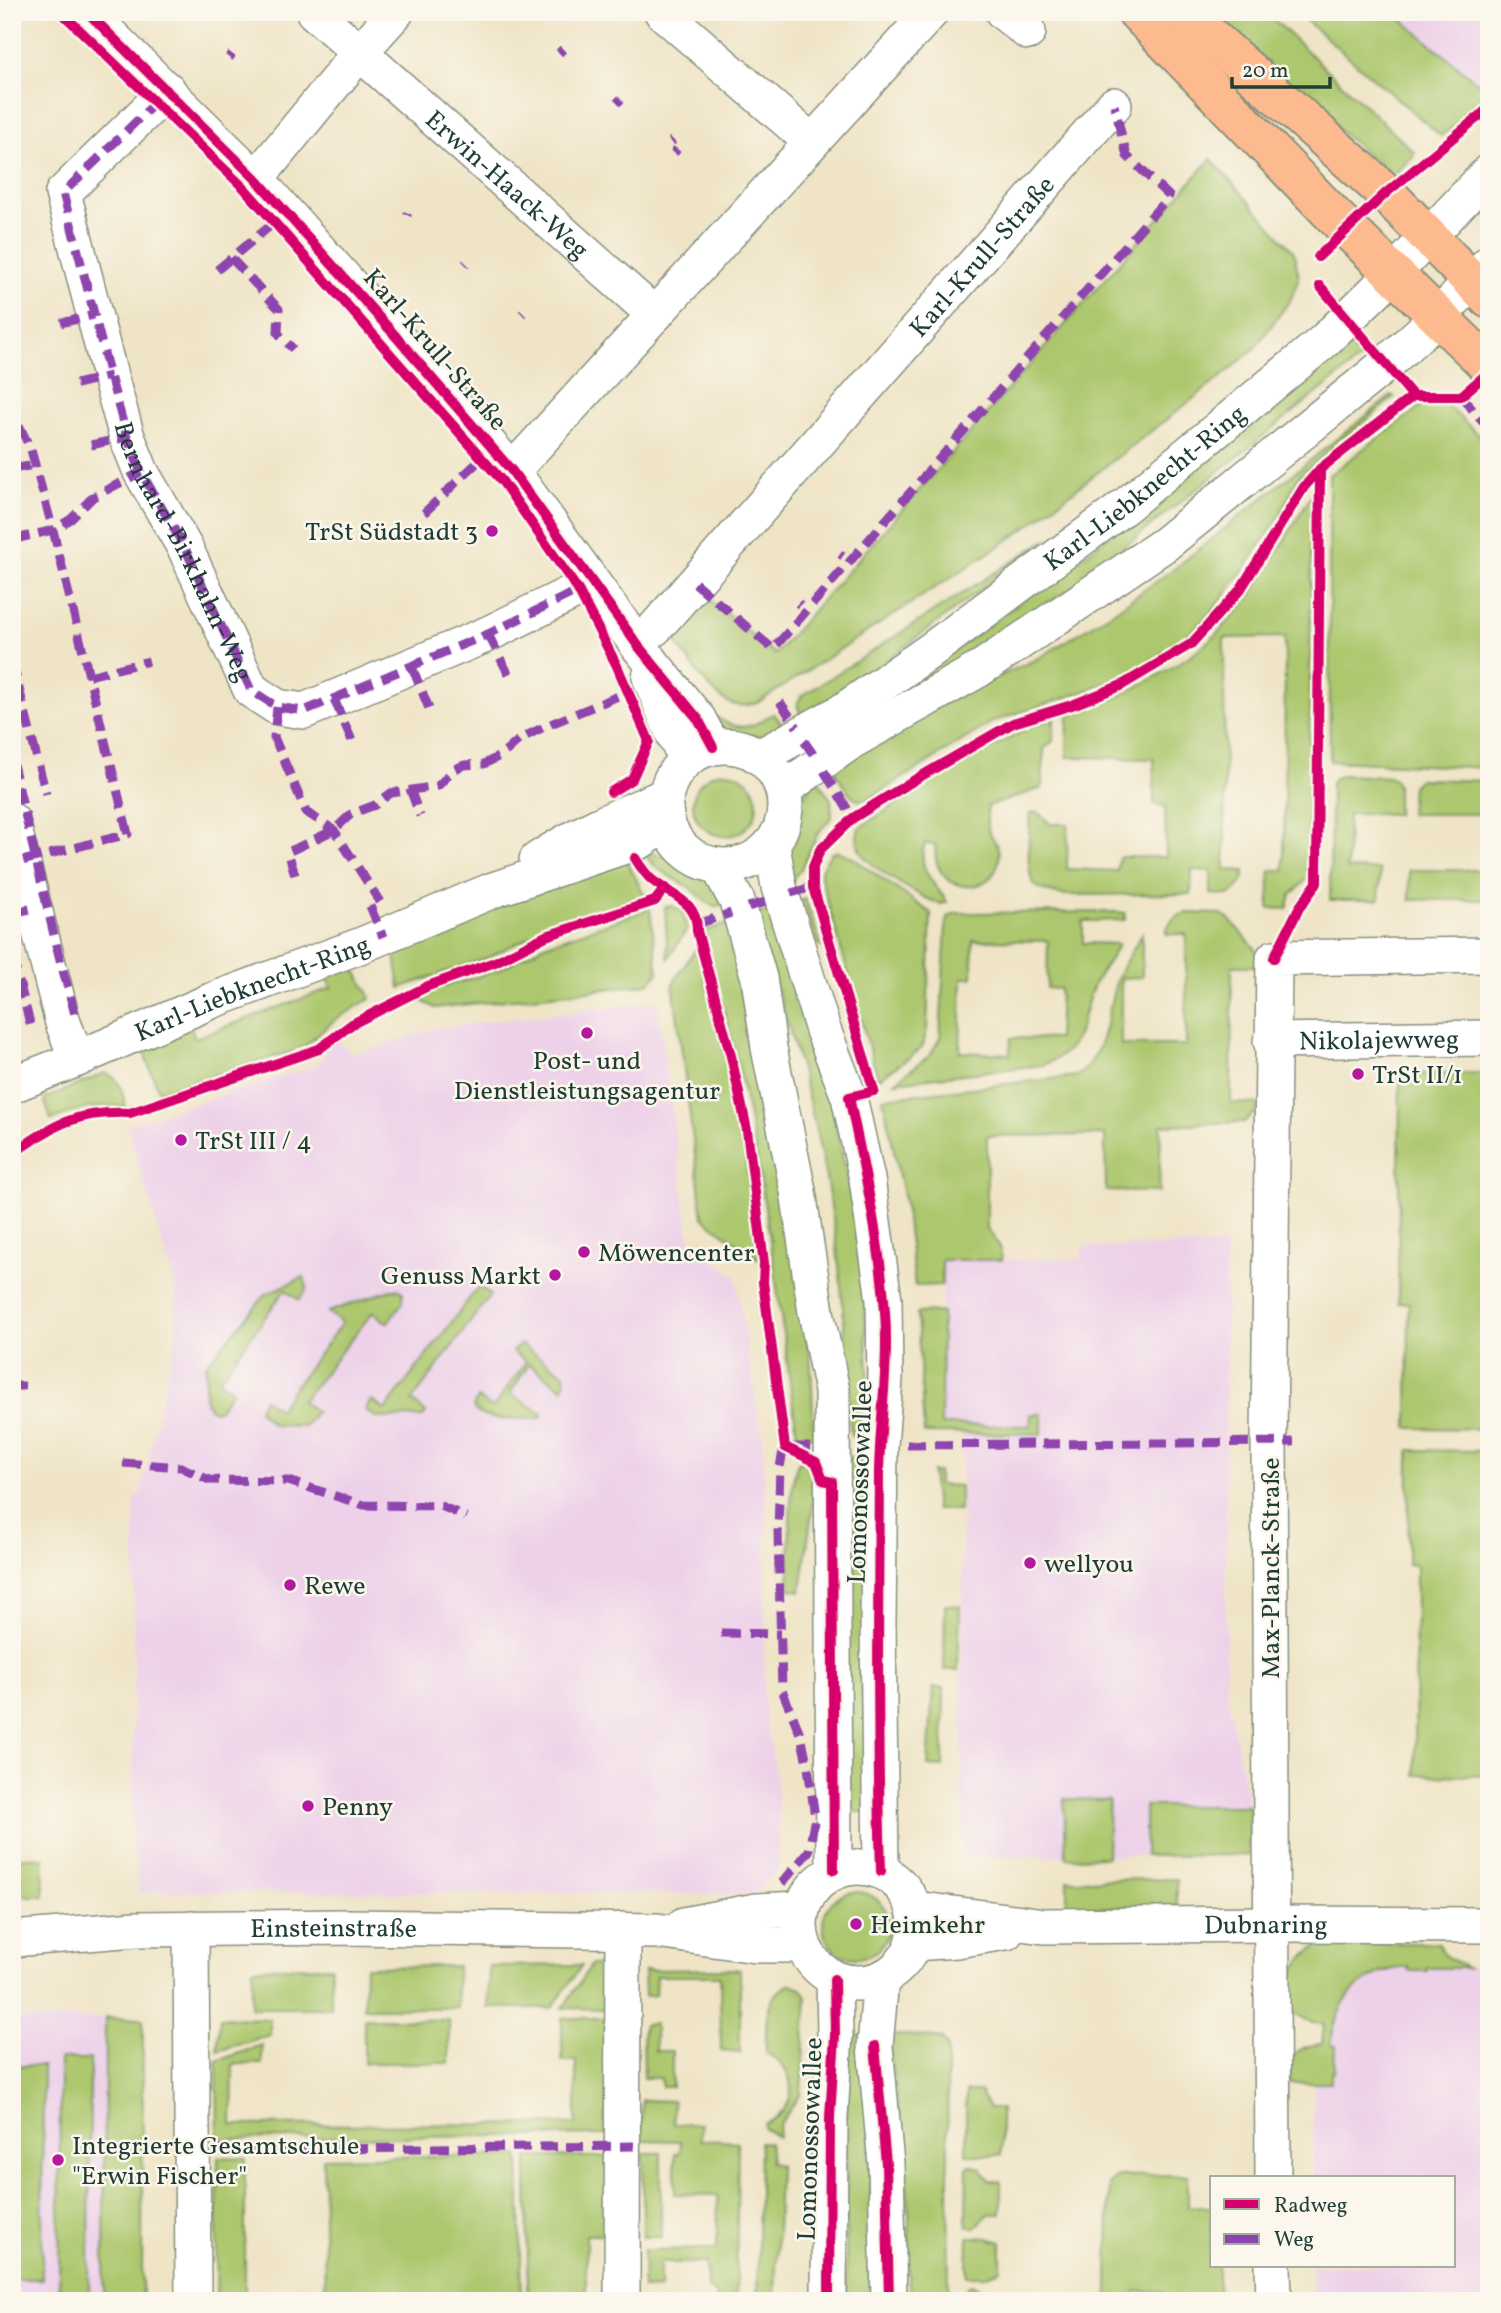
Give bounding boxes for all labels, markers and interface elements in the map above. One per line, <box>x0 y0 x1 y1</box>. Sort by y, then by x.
scale bar <box>1232 46 1330 90</box>
text: 20 m <box>1242 57 1288 86</box>
street label: Erwin-Haack-Weg <box>416 103 596 268</box>
street label: Karl-Krull-Straße <box>902 169 1064 346</box>
street label: Karl-Krull-Straße <box>354 261 515 439</box>
street label: Karl-Liebknecht-Ring <box>1037 397 1255 581</box>
street label: Bernhard-Birkhahn-Weg <box>104 418 261 688</box>
place label: TrSt Südstadt 3 <box>305 515 478 551</box>
marker: TrSt Südstadt 3 <box>484 523 500 539</box>
street label: Karl-Liebknecht-Ring <box>129 928 376 1052</box>
street label: Nikolajewweg <box>1299 1022 1459 1061</box>
marker: Post- und Dienstleistungsagentur <box>579 1025 595 1041</box>
place label: Post- und Dienstleistungsagentur <box>454 1044 720 1110</box>
place label: TrSt II/1 <box>1372 1058 1463 1094</box>
marker: TrSt II/1 <box>1350 1066 1366 1082</box>
place label: TrSt III / 4 <box>195 1124 312 1160</box>
marker: TrSt III / 4 <box>173 1132 189 1148</box>
place label: Möwencenter <box>598 1236 755 1272</box>
marker: Möwencenter <box>576 1244 592 1260</box>
place label: Genuss Markt <box>381 1259 541 1295</box>
marker: Genuss Markt <box>547 1267 563 1283</box>
street label: Lomonossowallee <box>839 1380 883 1584</box>
street label: Max-Planck-Straße <box>1254 1457 1290 1679</box>
place label: wellyou <box>1044 1547 1134 1583</box>
marker: wellyou <box>1022 1555 1038 1571</box>
place label: Rewe <box>304 1569 366 1605</box>
marker: Rewe <box>282 1577 298 1593</box>
place label: Penny <box>322 1790 393 1826</box>
marker: Penny <box>300 1798 316 1814</box>
place label: Heimkehr <box>870 1908 985 1944</box>
street label: Dubnaring <box>1204 1908 1328 1945</box>
street label: Einsteinstraße <box>250 1911 417 1948</box>
marker: Heimkehr <box>848 1916 864 1932</box>
street label: Lomonossowallee <box>789 2037 833 2241</box>
place label: Integrierte Gesamtschule "Erwin Fischer" <box>72 2129 359 2195</box>
marker: Integrierte Gesamtschule "Erwin Fischer" <box>50 2152 66 2168</box>
legend <box>1210 2176 1456 2268</box>
text: Radweg <box>1274 2192 1347 2221</box>
text: Weg <box>1274 2226 1314 2255</box>

